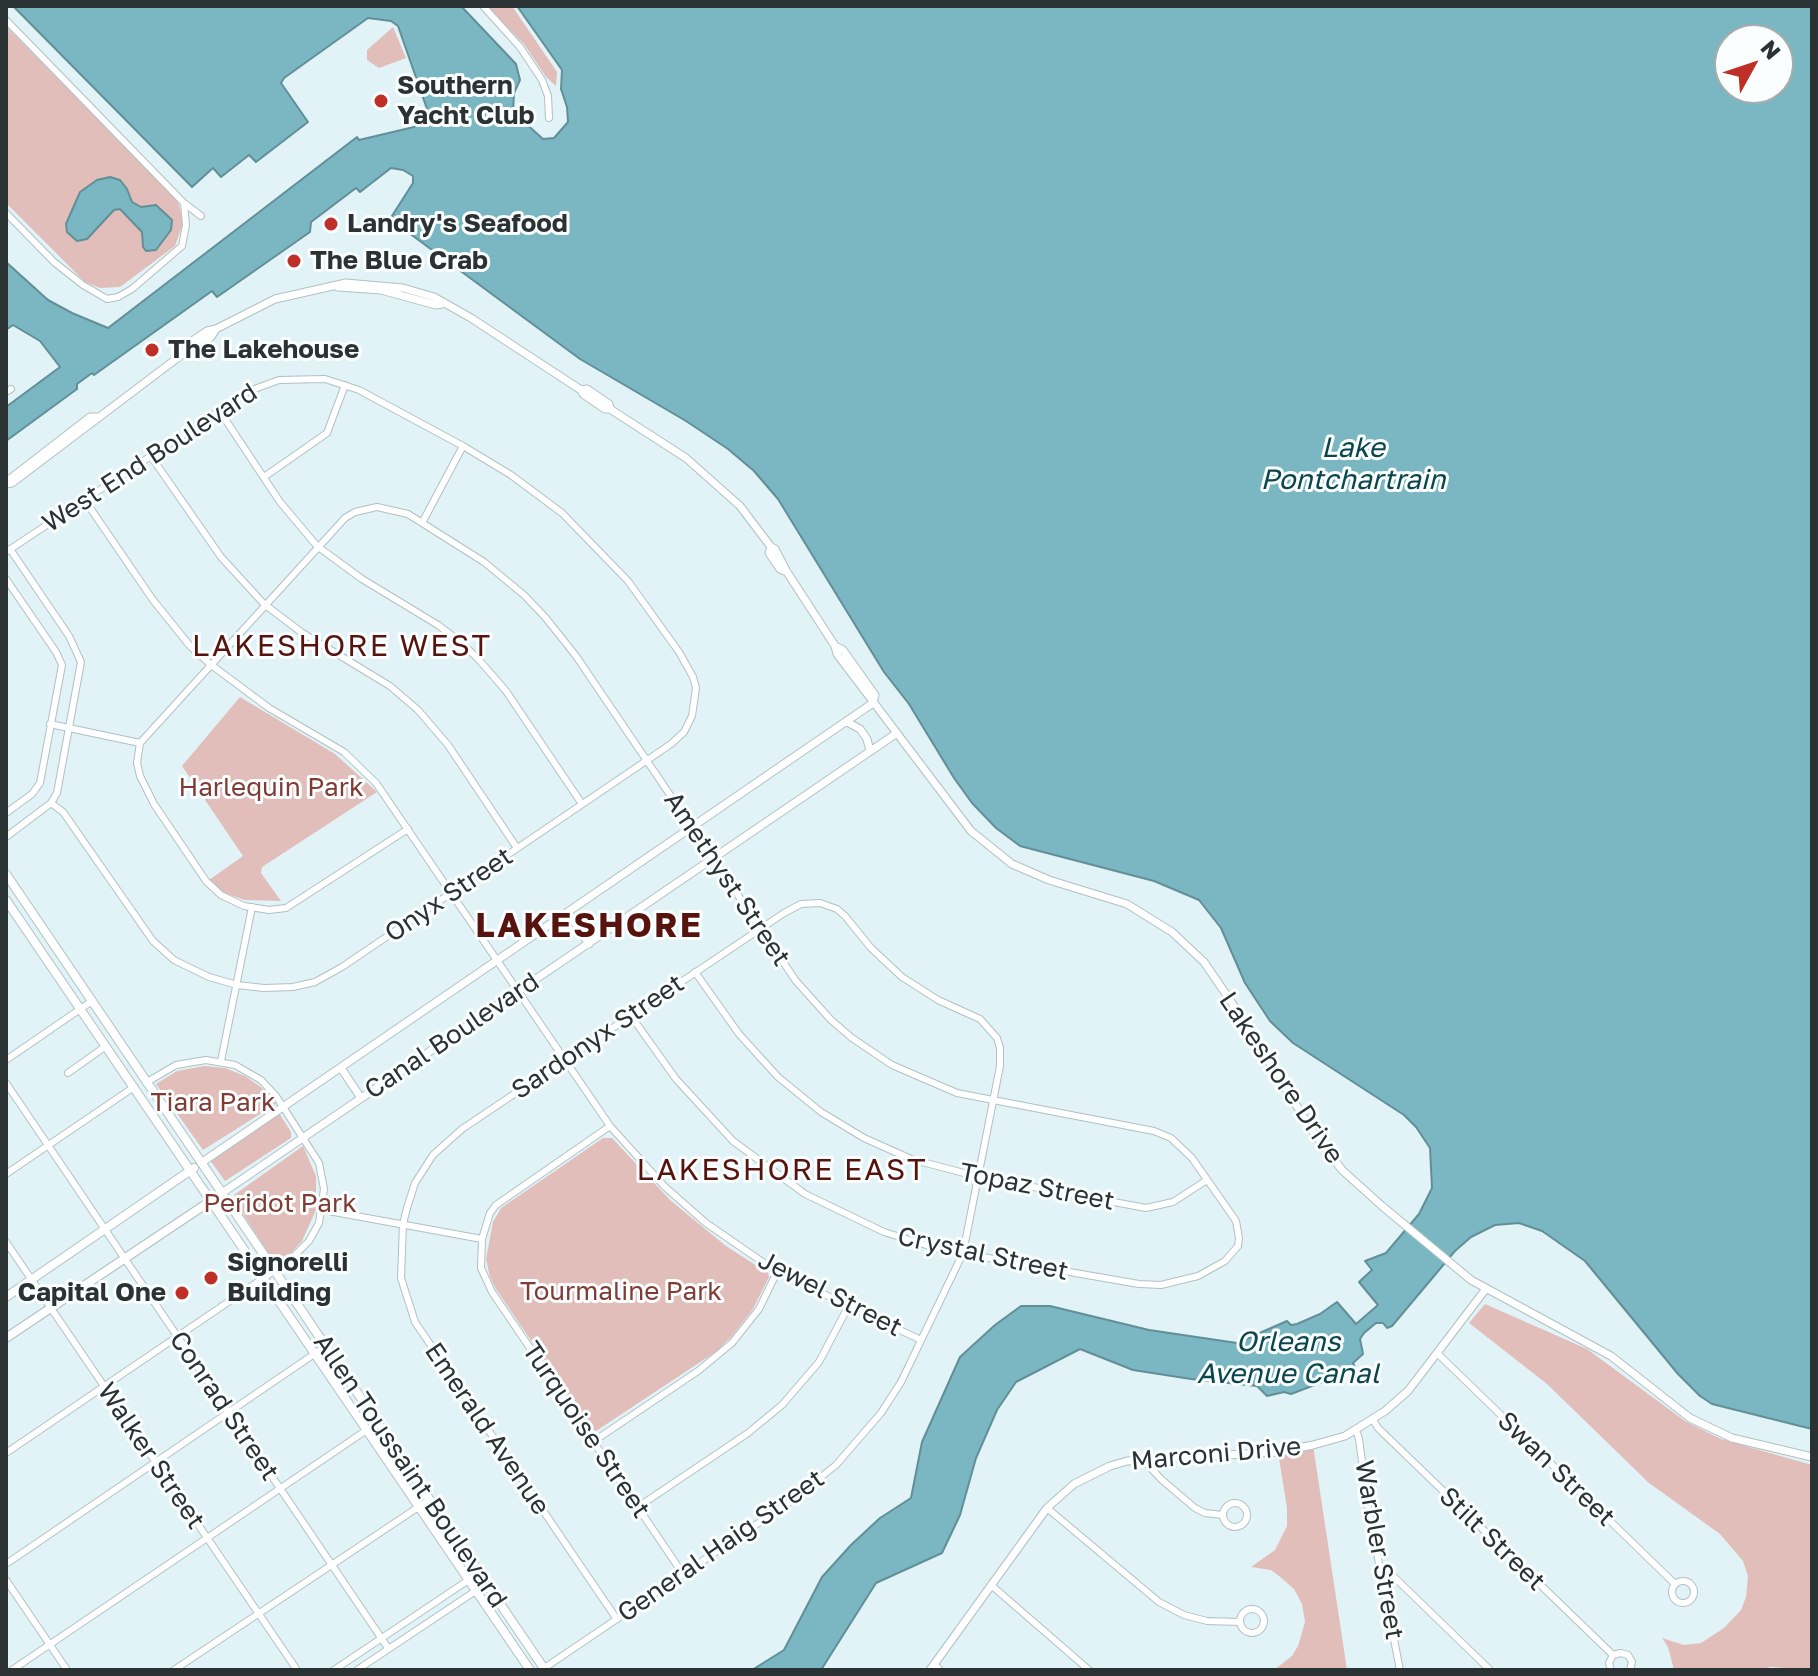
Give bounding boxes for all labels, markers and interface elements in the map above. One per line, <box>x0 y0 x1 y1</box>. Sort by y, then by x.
north arrow <box>1714 24 1794 104</box>
text: N <box>1756 34 1787 65</box>
place label: Southern Yacht Club <box>397 70 534 132</box>
marker: Southern Yacht Club <box>372 92 390 110</box>
place label: Landry's Seafood <box>347 208 568 240</box>
marker: Landry's Seafood <box>322 215 340 233</box>
place label: The Blue Crab <box>310 245 488 277</box>
marker: The Blue Crab <box>285 252 303 270</box>
place label: The Lakehouse <box>168 334 359 366</box>
marker: The Lakehouse <box>143 341 161 359</box>
street label: West End Boulevard <box>37 377 263 539</box>
water label: Lake Pontchartrain <box>1260 431 1446 497</box>
district label: LAKESHORE WEST <box>192 628 492 664</box>
park label: Harlequin Park <box>178 772 364 804</box>
street label: Amethyst Street <box>657 786 797 972</box>
street label: Onyx Street <box>379 841 519 949</box>
district label: LAKESHORE <box>475 906 703 946</box>
street label: Canal Boulevard <box>359 966 545 1106</box>
street label: Sardonyx Street <box>506 968 690 1106</box>
street label: Lakeshore Drive <box>1212 986 1350 1170</box>
park label: Tiara Park <box>150 1087 276 1119</box>
district label: LAKESHORE EAST <box>636 1152 928 1188</box>
street label: Topaz Street <box>957 1157 1117 1217</box>
park label: Peridot Park <box>203 1188 357 1220</box>
street label: Crystal Street <box>895 1221 1071 1287</box>
street label: Jewel Street <box>753 1244 907 1344</box>
place label: Signorelli Building <box>227 1247 348 1308</box>
marker: Signorelli Building <box>202 1269 220 1287</box>
park label: Tourmaline Park <box>520 1276 722 1308</box>
place label: Capital One <box>18 1277 166 1309</box>
marker: Capital One <box>173 1284 191 1302</box>
street label: Conrad Street <box>163 1325 285 1487</box>
water label: Orleans Avenue Canal <box>1197 1325 1379 1391</box>
street label: Allen Toussaint Boulevard <box>307 1328 513 1614</box>
street label: Turquoise Street <box>515 1336 657 1524</box>
street label: Emerald Avenue <box>418 1337 556 1521</box>
street label: Walker Street <box>91 1377 211 1535</box>
street label: Swan Street <box>1491 1405 1621 1533</box>
street label: Marconi Drive <box>1130 1431 1302 1477</box>
street label: Warbler Street <box>1348 1458 1410 1642</box>
street label: General Haig Street <box>612 1463 830 1629</box>
street label: Stilt Street <box>1433 1481 1551 1597</box>

